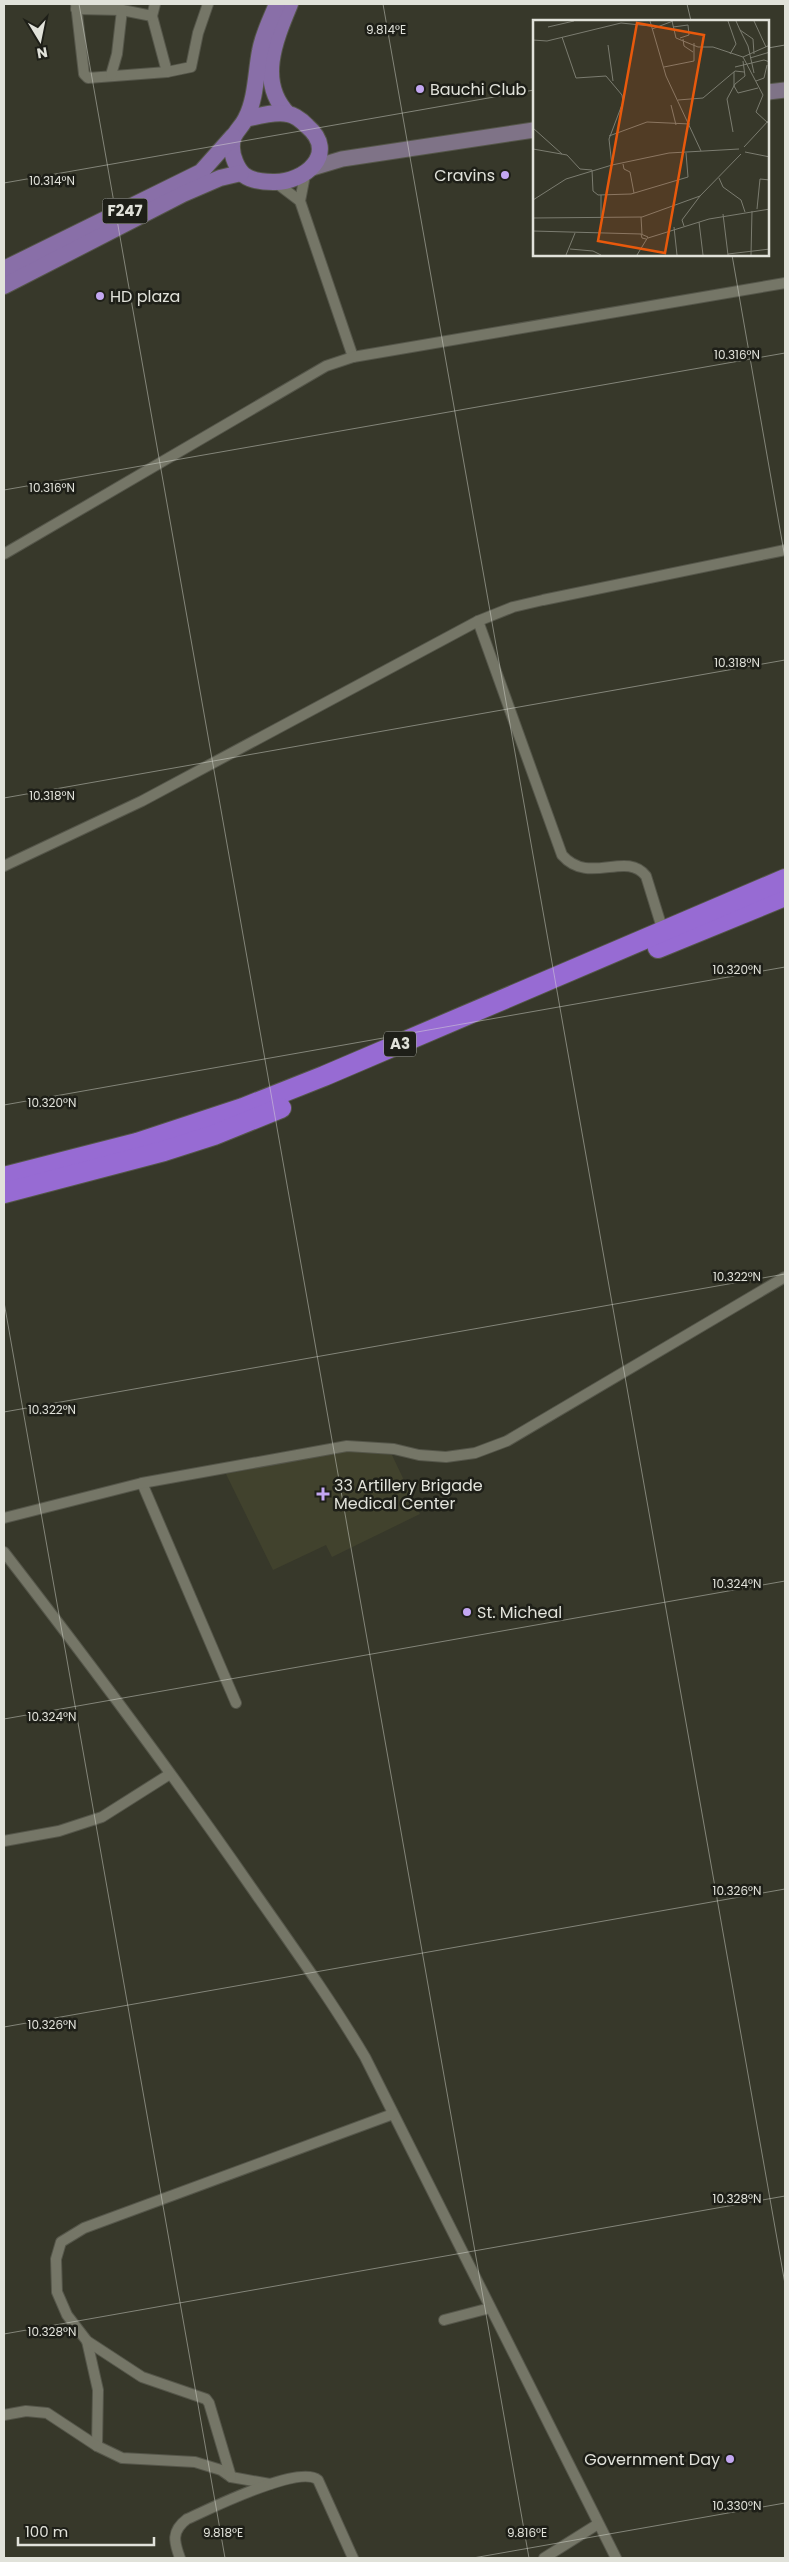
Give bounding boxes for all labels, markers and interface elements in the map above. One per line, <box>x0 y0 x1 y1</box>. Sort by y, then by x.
north arrow <box>15 15 65 65</box>
inset map <box>533 20 769 256</box>
text: 9.814°E <box>366 21 406 38</box>
text: N <box>35 42 49 64</box>
place label: Bauchi Club <box>430 78 527 101</box>
marker: Bauchi Club <box>414 83 426 95</box>
place label: Cravins <box>434 164 495 187</box>
marker: Cravins <box>499 169 511 181</box>
text: 10.314°N <box>29 172 75 189</box>
road number: F247 <box>102 198 148 224</box>
place label: HD plaza <box>110 285 180 308</box>
marker: HD plaza <box>94 290 106 302</box>
text: 10.316°N <box>714 346 760 363</box>
text: 10.316°N <box>29 479 75 496</box>
text: 10.318°N <box>714 654 760 671</box>
text: 10.318°N <box>29 787 75 804</box>
text: 10.320°N <box>713 961 761 978</box>
road number: A3 <box>384 1032 416 1056</box>
text: 10.320°N <box>28 1094 76 1111</box>
text: 10.322°N <box>713 1268 761 1285</box>
text: 10.322°N <box>28 1401 76 1418</box>
place label: 33 Artillery Brigade Medical Center <box>334 1474 483 1515</box>
marker: 33 Artillery Brigade Medical Center <box>316 1487 330 1501</box>
text: 10.324°N <box>713 1575 761 1592</box>
place label: St. Micheal <box>477 1601 562 1624</box>
marker: St. Micheal <box>461 1606 473 1618</box>
text: 10.324°N <box>28 1708 76 1725</box>
text: 10.326°N <box>713 1882 761 1899</box>
text: 10.326°N <box>28 2016 76 2033</box>
text: 10.328°N <box>713 2190 761 2207</box>
text: 10.328°N <box>28 2323 76 2340</box>
place label: Government Day <box>584 2448 720 2471</box>
marker: Government Day <box>724 2453 736 2465</box>
text: 10.330°N <box>713 2497 761 2514</box>
scale bar <box>18 2514 154 2546</box>
text: 100 m <box>25 2521 68 2542</box>
text: 9.818°E <box>203 2524 243 2541</box>
text: 9.816°E <box>507 2524 547 2541</box>

